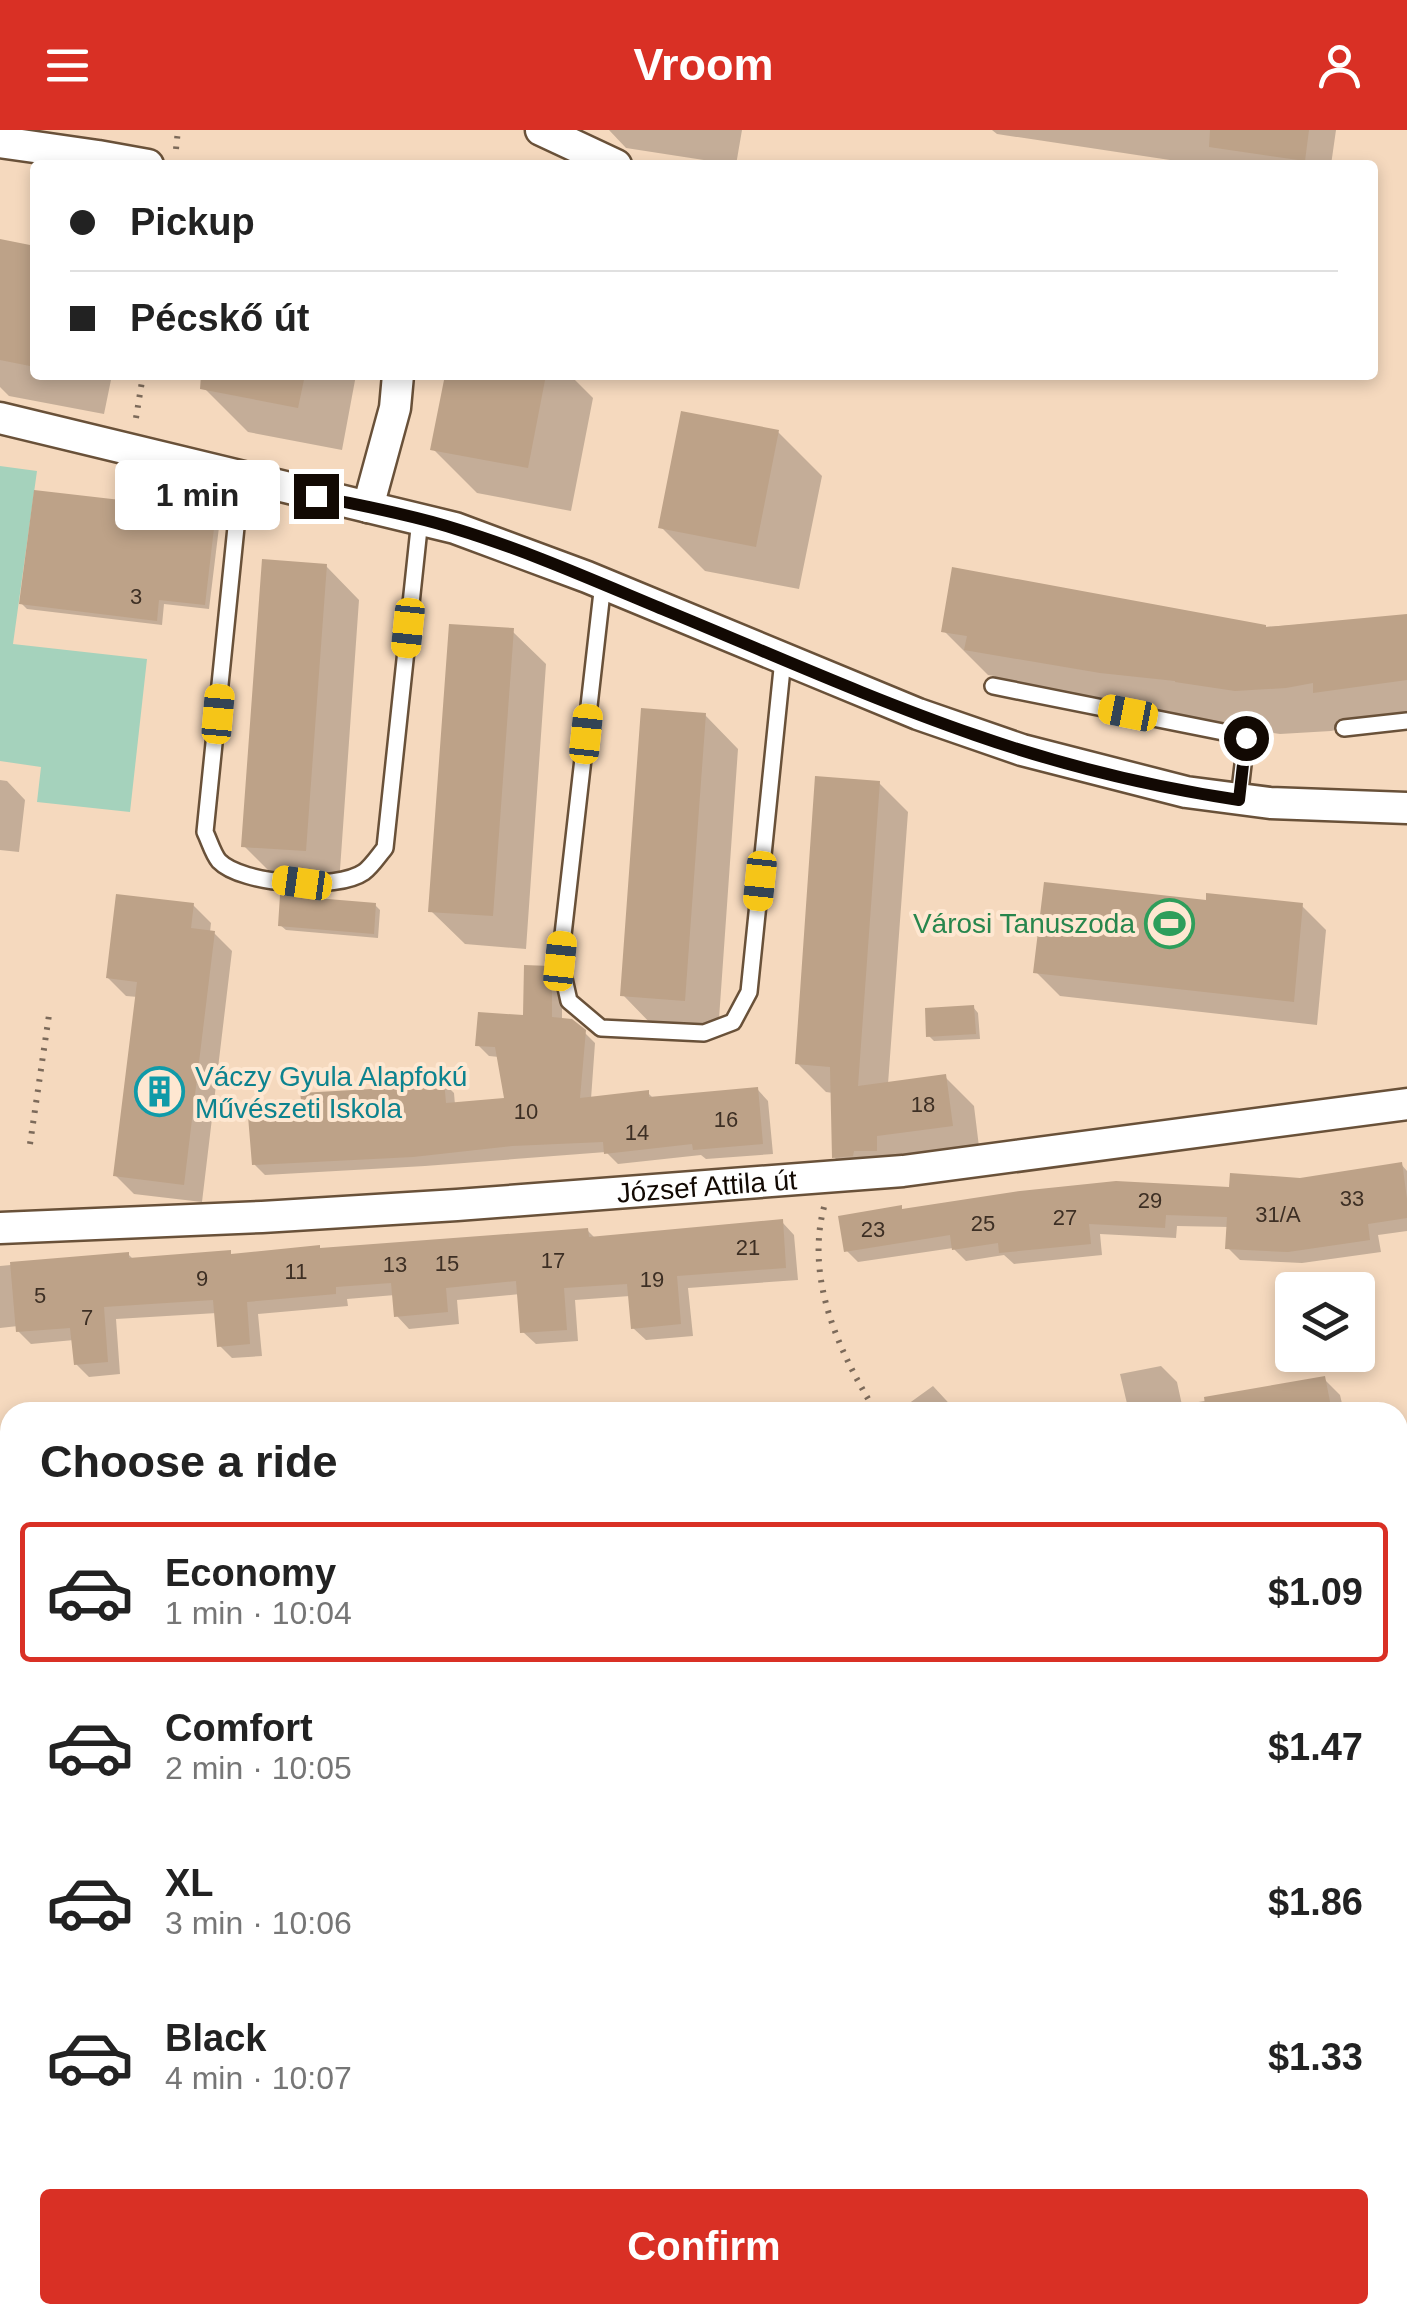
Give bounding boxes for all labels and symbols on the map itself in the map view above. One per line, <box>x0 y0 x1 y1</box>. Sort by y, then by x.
callout: 1 min <box>116 461 281 531</box>
route end <box>294 474 339 519</box>
house number: 3 <box>130 584 142 609</box>
car <box>390 597 426 659</box>
car <box>200 683 236 745</box>
car <box>1096 693 1160 733</box>
car <box>568 703 604 765</box>
route start <box>1224 716 1269 761</box>
car <box>742 850 778 912</box>
car <box>270 864 334 902</box>
sports icon: Városi Tanuszoda <box>1144 897 1196 949</box>
place label: Városi Tanuszoda <box>913 908 1135 939</box>
car <box>542 930 578 992</box>
place label: Váczy Gyula Alapfokú Művészeti Iskola <box>195 1061 467 1124</box>
building icon: Váczy Gyula Alapfokú Művészeti Iskola <box>134 1066 186 1118</box>
house number: 18 <box>911 1092 935 1117</box>
house number: 10 <box>514 1099 538 1124</box>
house number: 16 <box>714 1107 738 1132</box>
house number: 14 <box>625 1120 649 1145</box>
street label: József Attila út <box>615 1164 798 1209</box>
house number: 33 <box>1340 1186 1364 1211</box>
house number: 29 <box>1138 1188 1162 1213</box>
house number: 31/A <box>1255 1202 1301 1227</box>
house number: 27 <box>1053 1205 1077 1230</box>
house number: 25 <box>971 1211 995 1236</box>
house number: 23 <box>861 1217 885 1242</box>
house number: 21 <box>736 1235 760 1260</box>
house number: 17 <box>541 1248 565 1273</box>
house number: 15 <box>435 1251 459 1276</box>
house number: 13 <box>383 1252 407 1277</box>
house number: 11 <box>285 1259 307 1284</box>
house number: 9 <box>196 1266 208 1291</box>
house number: 19 <box>640 1267 664 1292</box>
house number: 5 <box>34 1283 46 1308</box>
house number: 7 <box>81 1305 93 1330</box>

